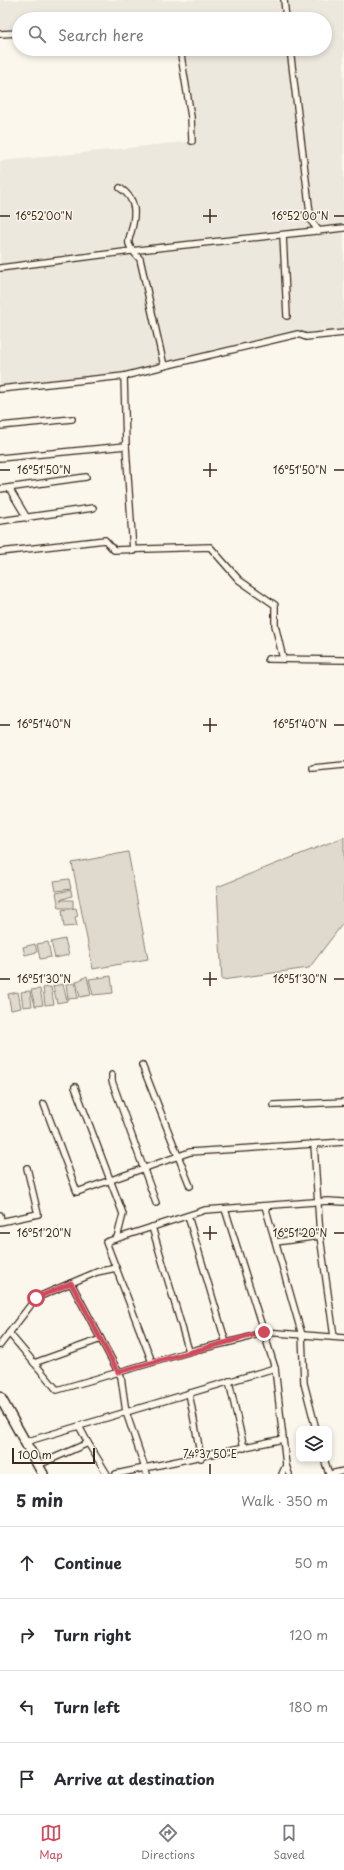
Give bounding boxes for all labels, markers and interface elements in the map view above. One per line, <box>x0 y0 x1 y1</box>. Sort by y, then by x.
search box <box>12 12 332 56</box>
icon: search <box>26 23 48 45</box>
text: Search here <box>58 23 144 46</box>
text: 16°52'00"N <box>15 208 73 223</box>
text: 16°52'00"N <box>271 208 329 223</box>
text: 16°51'50"N <box>17 462 71 477</box>
text: 16°51'50"N <box>273 462 327 477</box>
text: 16°51'40"N <box>17 716 71 731</box>
text: 16°51'40"N <box>273 716 327 731</box>
text: 16°51'30"N <box>17 971 71 986</box>
text: 16°51'30"N <box>273 971 327 986</box>
text: 16°51'20"N <box>17 1225 71 1240</box>
text: 16°51'20"N <box>273 1225 327 1240</box>
route start <box>27 1289 45 1307</box>
route end <box>255 1323 273 1341</box>
map controls <box>296 1426 332 1462</box>
button: layers <box>296 1426 332 1462</box>
scale bar <box>12 1446 95 1465</box>
text: 100 m <box>18 1446 52 1463</box>
text: 74°37'50"E <box>183 1446 237 1461</box>
text: 5 min <box>16 1487 63 1513</box>
text: Walk · 350 m <box>241 1491 328 1510</box>
text: Continue <box>54 1551 122 1574</box>
icon: ahead <box>16 1552 38 1574</box>
text: 50 m <box>294 1553 328 1572</box>
text: Turn right <box>54 1623 131 1646</box>
icon: right <box>16 1624 38 1646</box>
text: 120 m <box>289 1625 328 1644</box>
text: Turn left <box>54 1695 120 1718</box>
icon: left <box>16 1696 38 1718</box>
text: 180 m <box>289 1697 328 1716</box>
text: Arrive at destination <box>54 1767 215 1790</box>
icon: arrive <box>16 1768 38 1790</box>
tab: Map <box>39 1822 63 1863</box>
tab: Directions <box>141 1822 195 1863</box>
tab: Saved <box>273 1822 305 1863</box>

